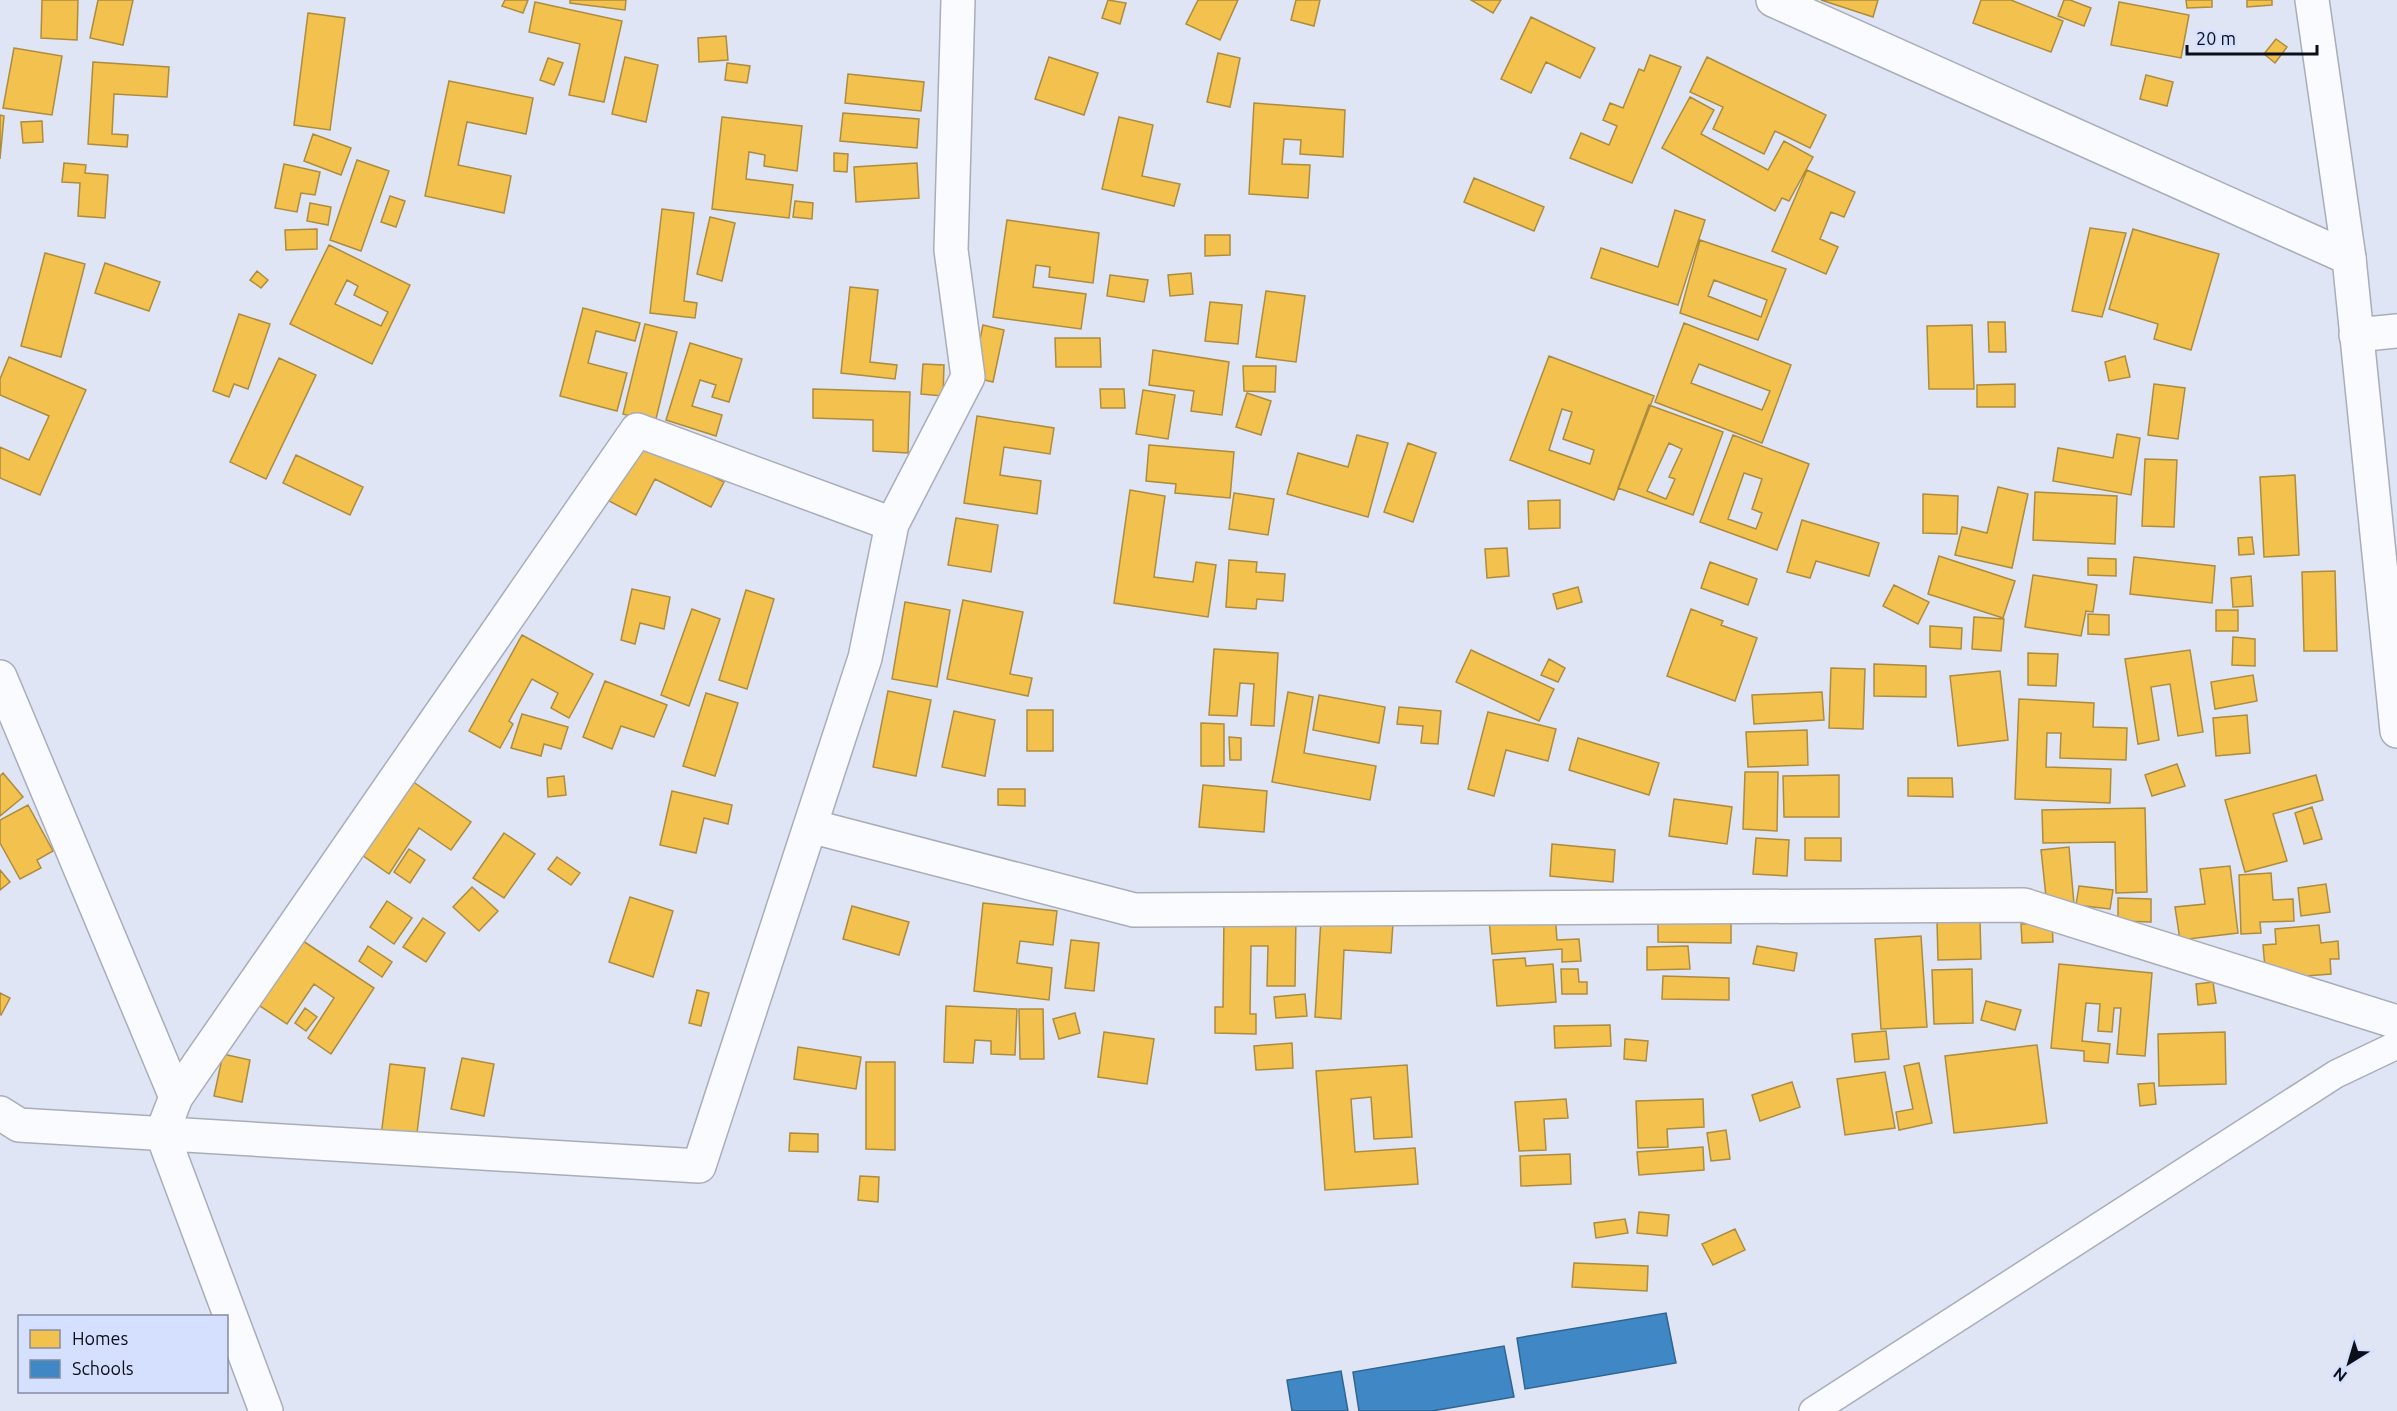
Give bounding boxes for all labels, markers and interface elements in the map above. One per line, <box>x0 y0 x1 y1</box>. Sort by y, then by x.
scale bar <box>2187 18 2318 56</box>
text: 20 m <box>2196 28 2236 48</box>
legend <box>18 1315 228 1393</box>
text: Homes <box>72 1328 129 1348</box>
north arrow <box>2319 1333 2379 1393</box>
text: Schools <box>72 1358 134 1378</box>
text: N <box>2330 1364 2350 1386</box>

